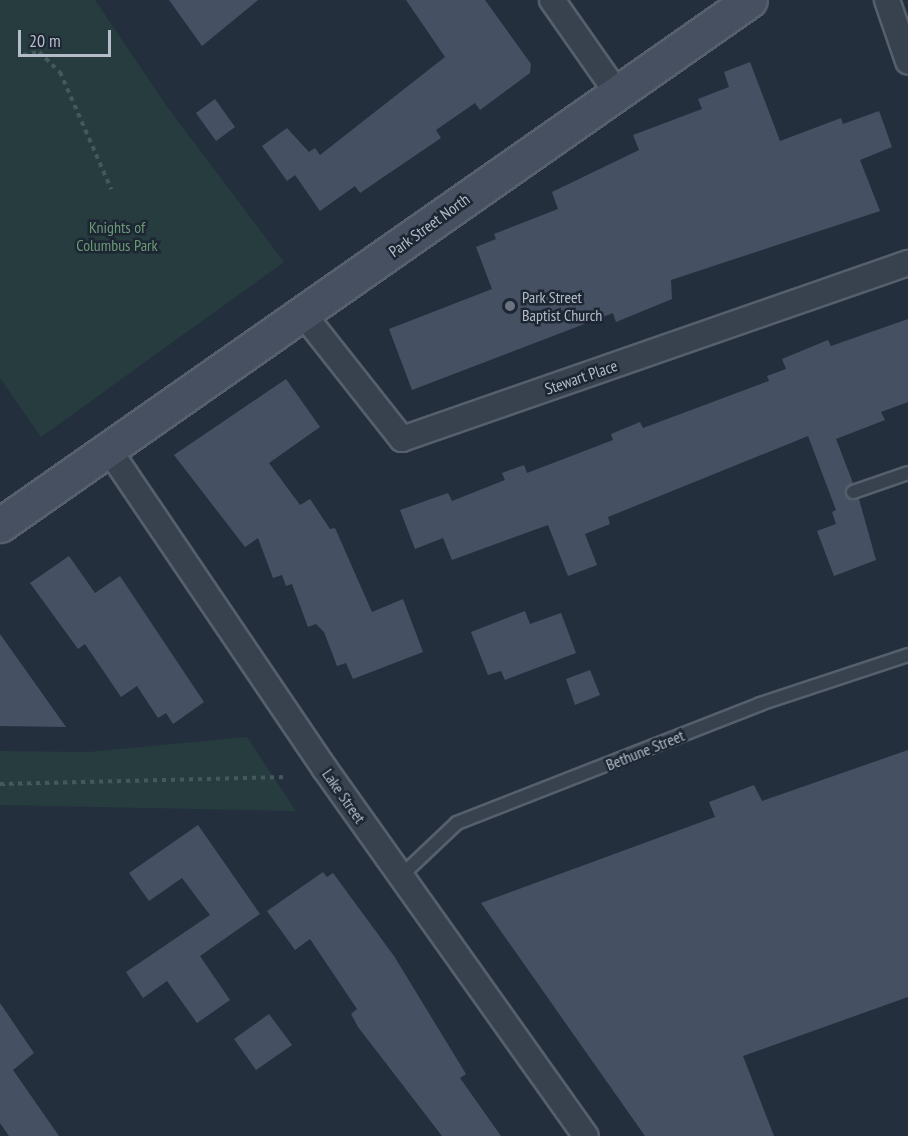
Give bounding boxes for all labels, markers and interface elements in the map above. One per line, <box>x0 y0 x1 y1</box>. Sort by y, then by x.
scale bar <box>21 18 114 56</box>
text: 20 m <box>29 29 61 52</box>
street label: Park Street North <box>385 189 473 261</box>
park label: Knights of Columbus Park <box>76 217 158 255</box>
place label: Park Street Baptist Church <box>522 287 602 325</box>
marker: Park Street Baptist Church <box>503 299 517 313</box>
street label: Stewart Place <box>542 356 620 398</box>
street label: Bethune Street <box>603 726 687 774</box>
street label: Lake Street <box>318 765 370 827</box>

